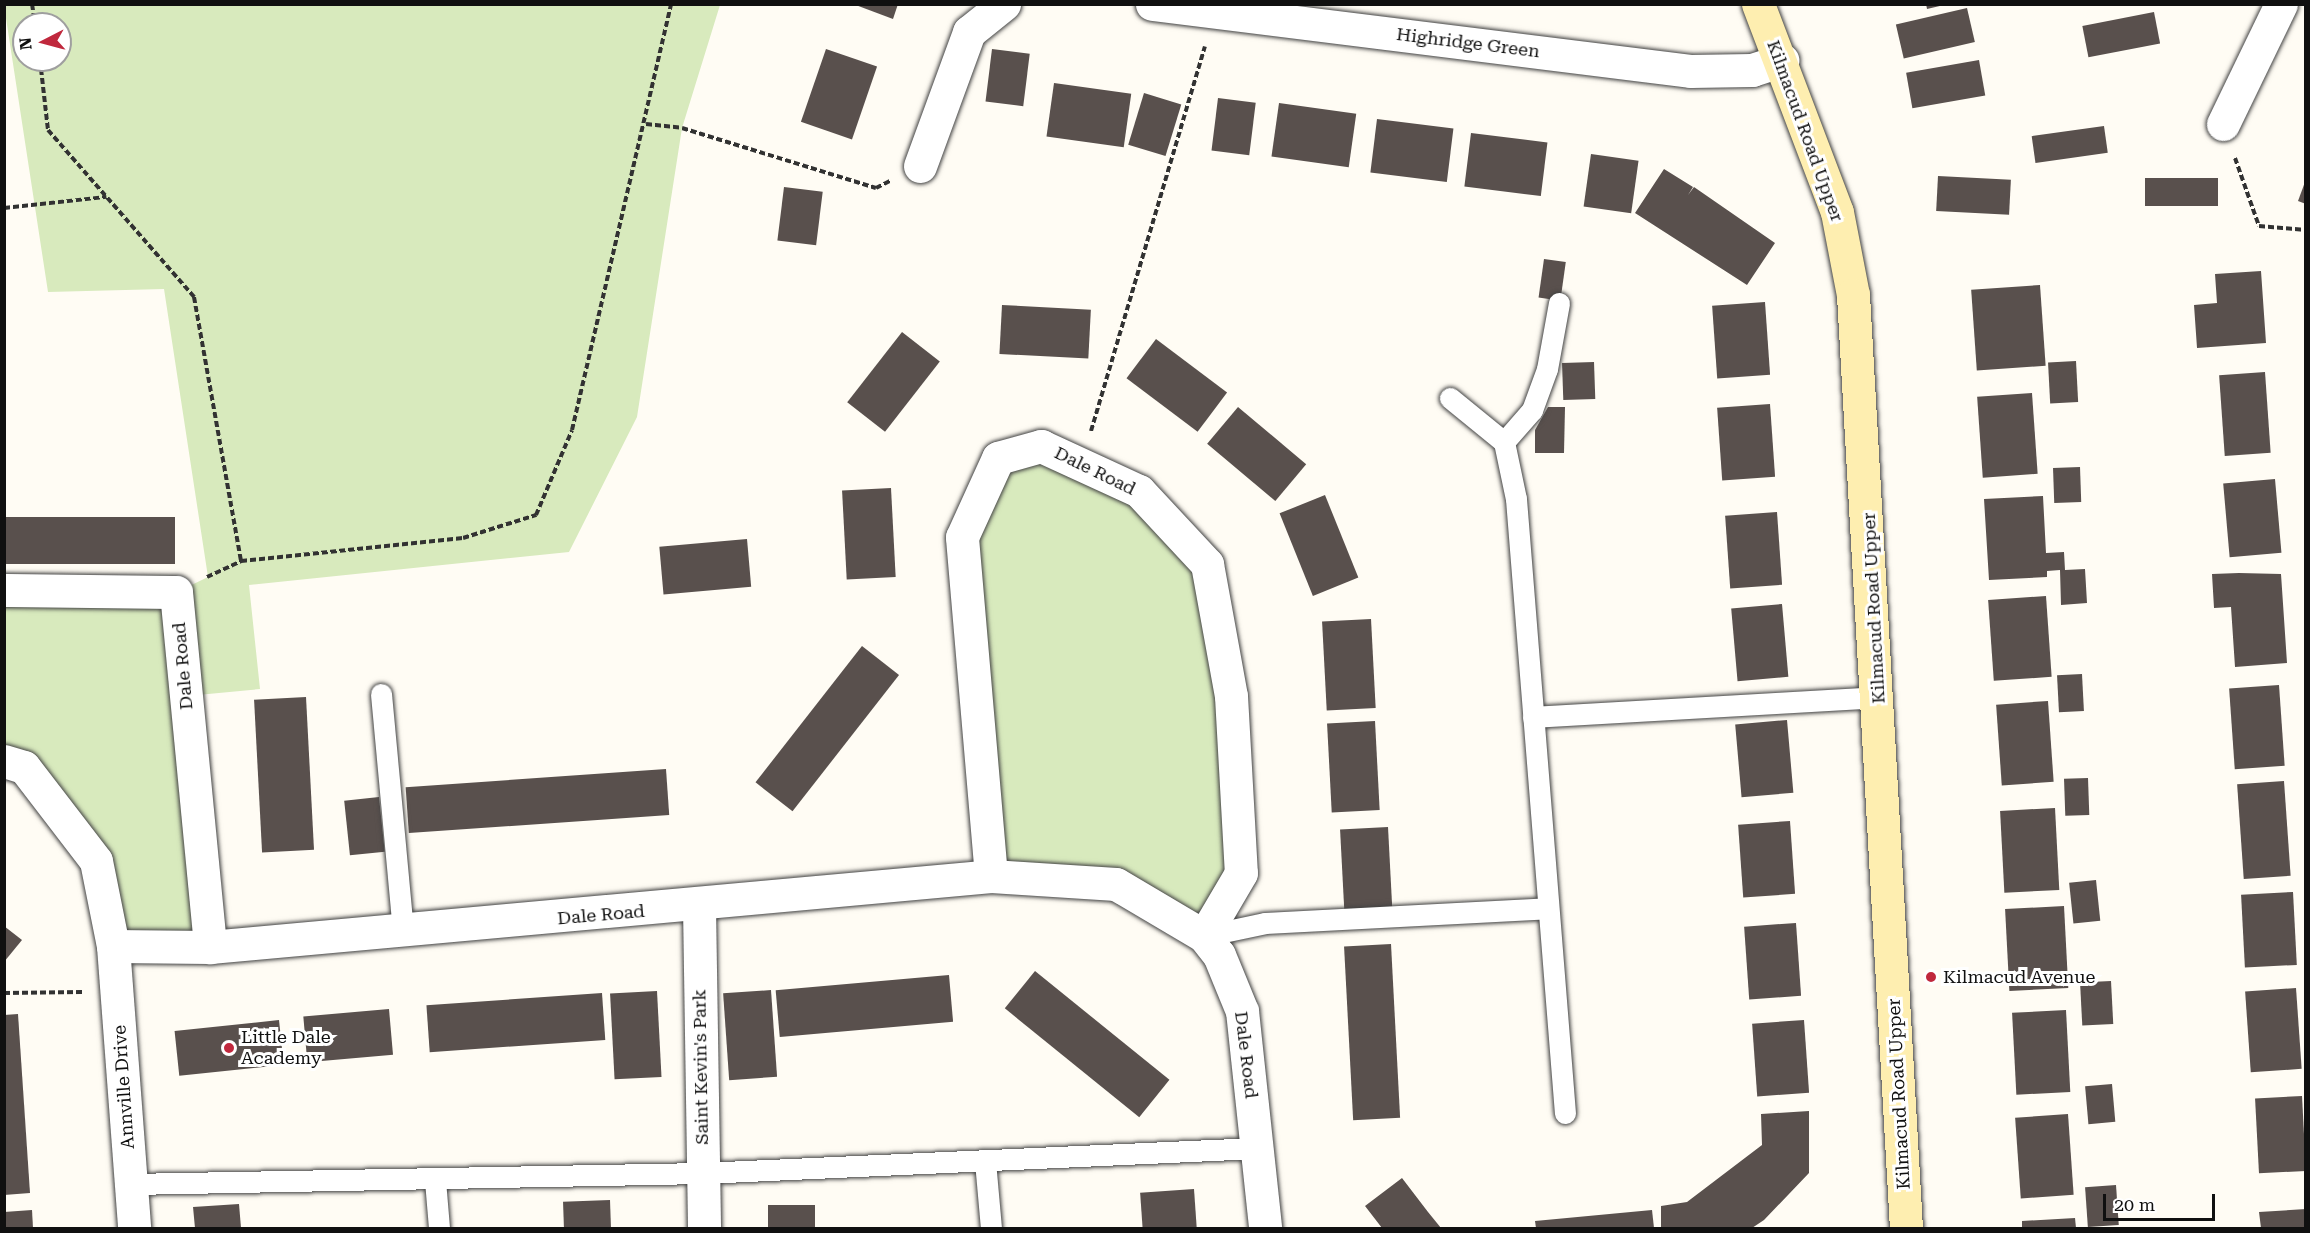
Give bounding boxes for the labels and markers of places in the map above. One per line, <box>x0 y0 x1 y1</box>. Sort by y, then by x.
place label: Kilmacud Avenue <box>1943 966 2095 988</box>
marker: Kilmacud Avenue <box>1924 970 1938 984</box>
place label: Little Dale Academy <box>241 1027 331 1070</box>
marker: Little Dale Academy <box>222 1041 236 1055</box>

